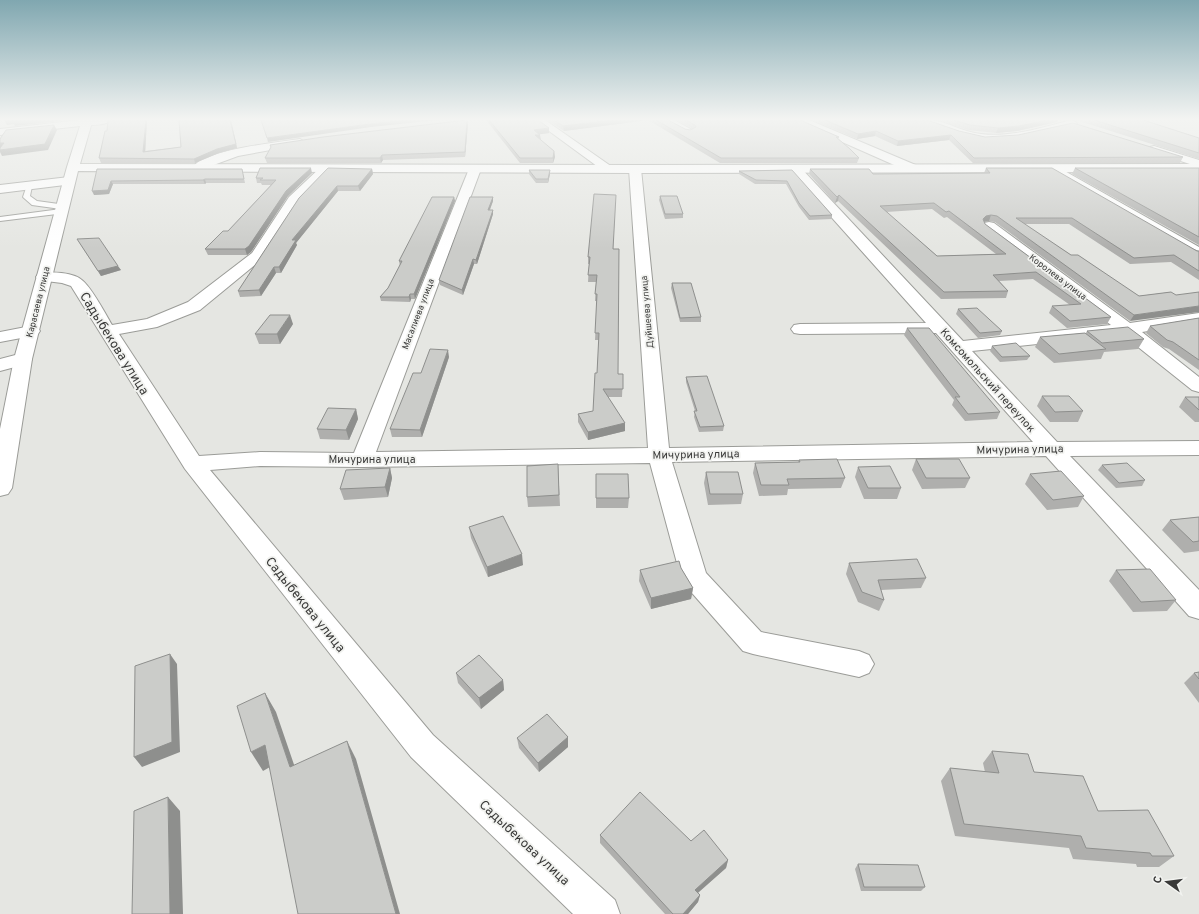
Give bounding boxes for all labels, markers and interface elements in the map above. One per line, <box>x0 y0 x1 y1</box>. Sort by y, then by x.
street label: Королева улица <box>1027 252 1089 303</box>
street label: Карасаева улица <box>24 265 53 339</box>
street label: Дуйшеева улица <box>639 275 656 349</box>
street label: Масалиева улица <box>400 277 437 351</box>
street label: Садыбекова улица <box>75 290 151 398</box>
street label: Комсомольский переулок <box>937 326 1038 436</box>
street label: Мичурина улица <box>976 442 1064 458</box>
street label: Мичурина улица <box>652 447 740 463</box>
street label: Мичурина улица <box>329 453 416 467</box>
street label: Садыбекова улица <box>261 554 348 656</box>
street label: Садыбекова улица <box>475 797 572 890</box>
north arrow <box>1147 862 1187 902</box>
text: С <box>1151 875 1166 885</box>

